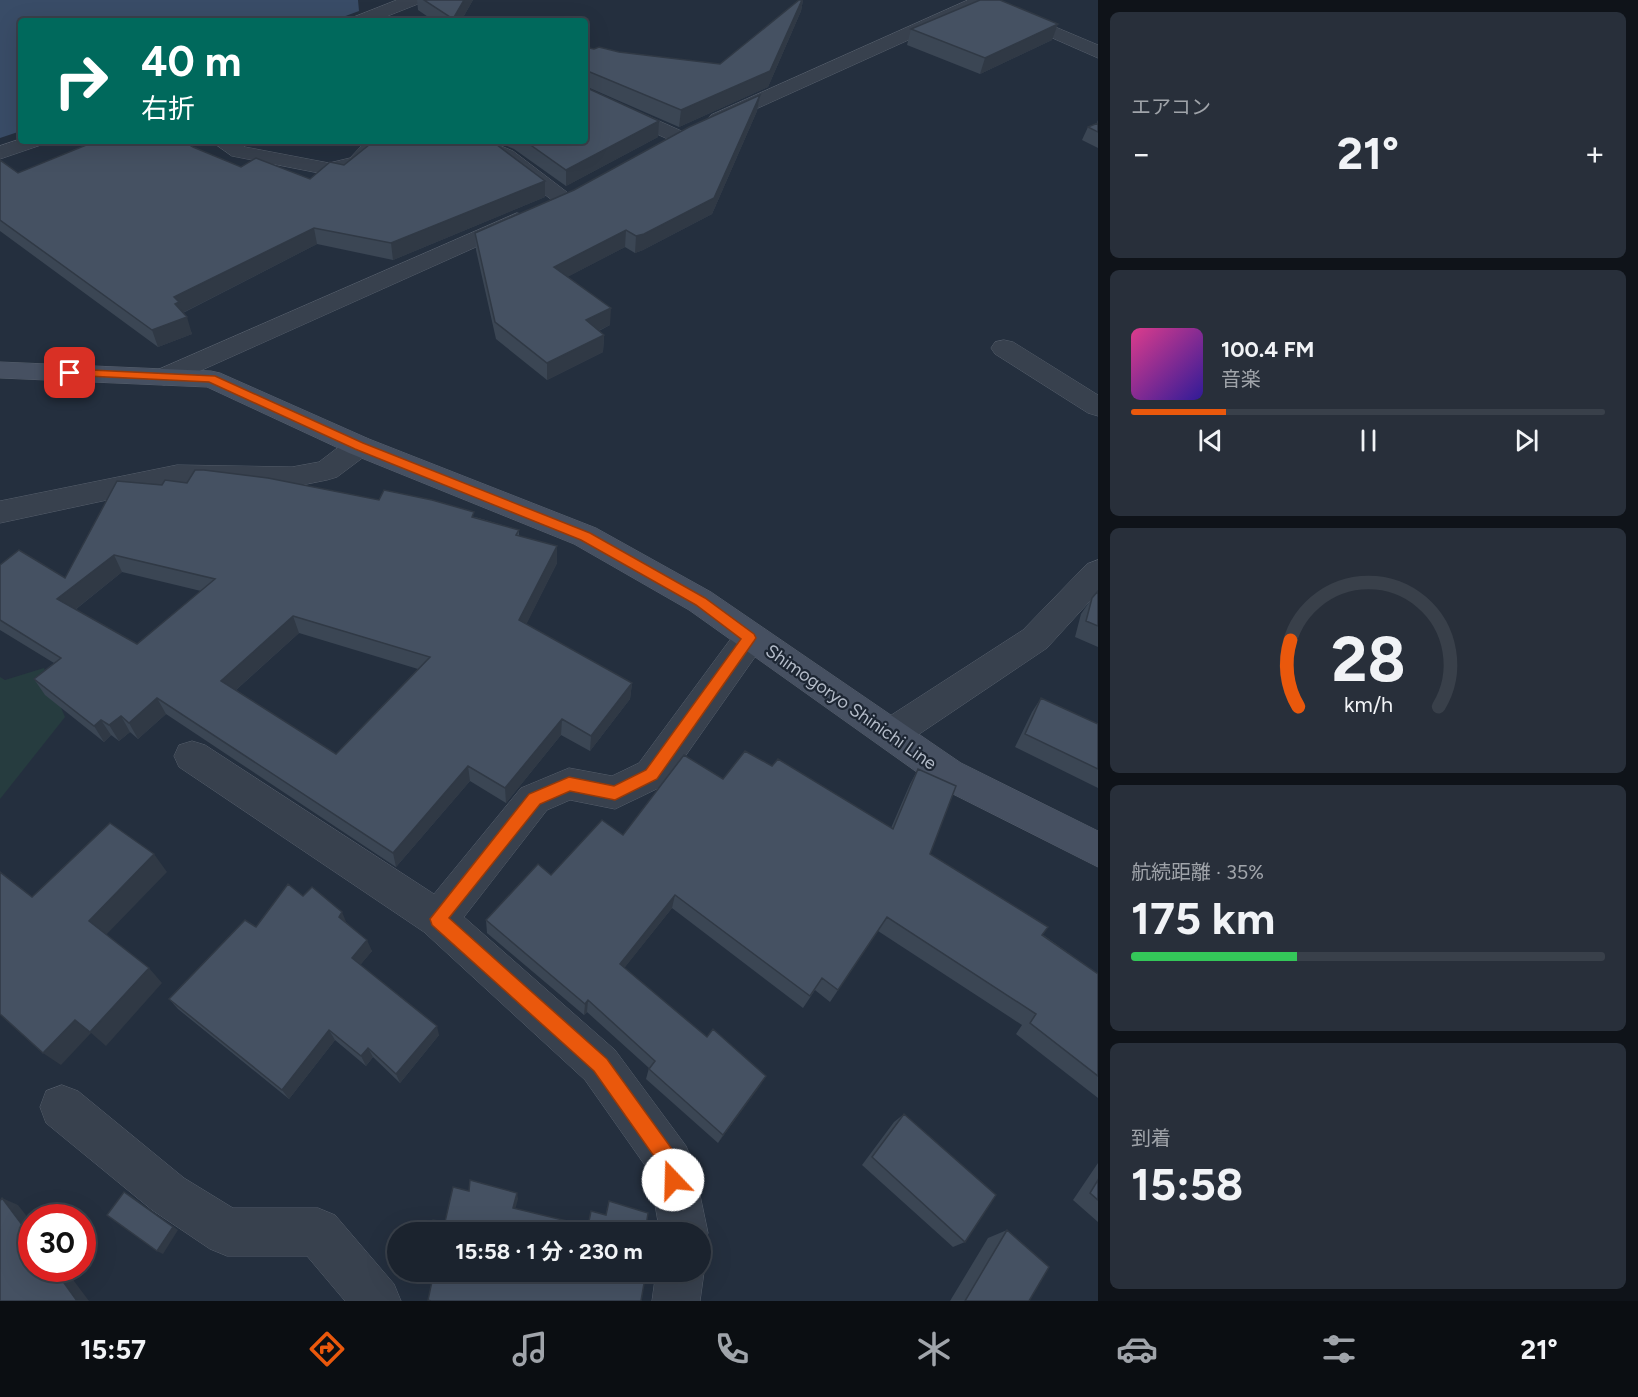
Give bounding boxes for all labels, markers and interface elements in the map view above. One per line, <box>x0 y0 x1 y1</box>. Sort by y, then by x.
text: 40 m <box>141 36 241 87</box>
icon: right <box>42 42 120 120</box>
text: 右折 <box>141 92 195 125</box>
text: エアコン <box>1131 95 1211 119</box>
text: 21° <box>1337 126 1399 180</box>
text: − <box>1131 134 1152 173</box>
text: + <box>1584 134 1605 173</box>
text: 100.4 FM <box>1221 336 1314 363</box>
pin <box>44 347 95 398</box>
icon: arrive <box>53 356 86 389</box>
text: 音楽 <box>1221 367 1261 391</box>
icon: previous <box>1194 424 1227 457</box>
icon: pause <box>1352 424 1385 457</box>
icon: next <box>1510 424 1543 457</box>
text: 28 <box>1331 623 1405 698</box>
street label: Shimogoryo Shinichi Line <box>761 640 941 774</box>
text: km/h <box>1344 693 1392 718</box>
text: 航続距離 · 35% <box>1131 860 1264 884</box>
text: 175 km <box>1131 891 1275 945</box>
text: 到着 <box>1131 1126 1171 1150</box>
position arrow <box>641 1148 705 1212</box>
text: 15:58 <box>1131 1157 1243 1211</box>
speed limit sign: 30 <box>18 1204 96 1282</box>
text: 15:58 · 1 分 · 230 m <box>455 1238 643 1265</box>
icon: directions <box>306 1328 348 1370</box>
icon: music <box>509 1328 551 1370</box>
icon: phone <box>711 1328 753 1370</box>
icon: climate <box>913 1328 955 1370</box>
icon: car <box>1116 1328 1158 1370</box>
icon: filters <box>1318 1328 1360 1370</box>
text: 15:57 <box>80 1333 146 1366</box>
text: 21° <box>1521 1333 1558 1366</box>

